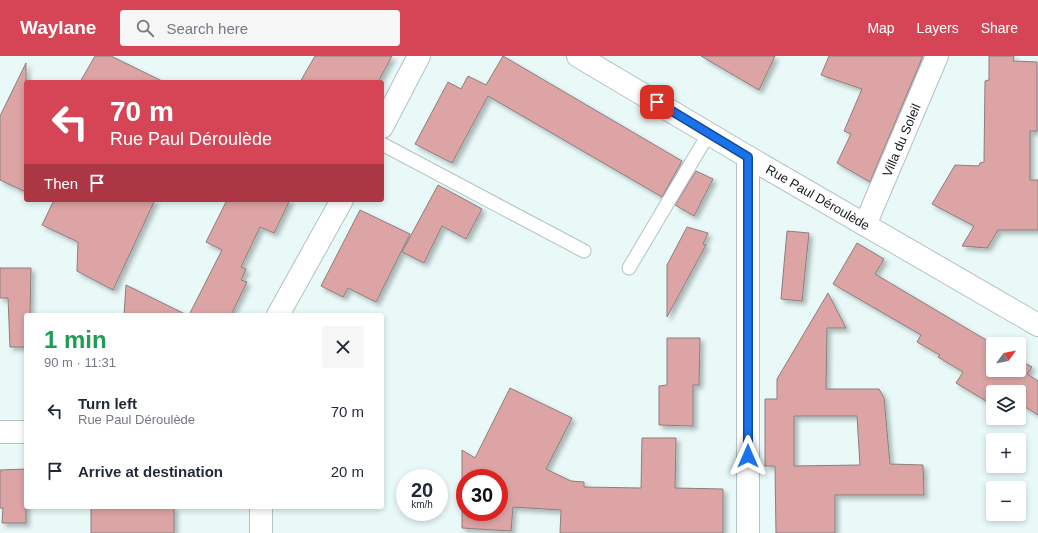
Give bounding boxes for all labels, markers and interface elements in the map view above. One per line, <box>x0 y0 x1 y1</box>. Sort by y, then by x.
search box <box>120 10 400 46</box>
text: Waylane <box>20 17 96 38</box>
icon: search <box>134 17 156 39</box>
text: Search here <box>166 20 248 37</box>
text: Map <box>867 20 895 36</box>
text: Layers <box>917 20 959 36</box>
text: Share <box>981 20 1018 36</box>
pin <box>640 85 674 119</box>
icon: arrive <box>646 91 668 113</box>
icon: left <box>44 96 96 148</box>
text: 70 m <box>110 96 174 127</box>
street label: Villa du Soleil <box>879 101 924 179</box>
text: Rue Paul Déroulède <box>110 129 272 149</box>
street label: Rue Paul Déroulède <box>763 162 872 233</box>
icon: arrive <box>86 172 108 194</box>
text: Then <box>44 175 78 192</box>
text: 1 min <box>44 326 107 353</box>
button: close <box>322 326 364 368</box>
north arrow <box>986 337 1026 377</box>
map controls <box>986 337 1026 521</box>
text: 90 m · 11:31 <box>44 355 116 370</box>
button: layers <box>986 385 1026 425</box>
text: Turn left <box>78 395 137 412</box>
icon: left <box>44 400 66 422</box>
text: 70 m <box>331 403 364 420</box>
text: Rue Paul Déroulède <box>78 412 195 427</box>
button: + <box>986 433 1026 473</box>
position arrow <box>727 435 769 477</box>
icon: arrive <box>44 460 66 482</box>
text: Arrive at destination <box>78 463 223 480</box>
text: 20 m <box>331 463 364 480</box>
speed limit sign: 30 <box>456 469 508 521</box>
text: 20 <box>411 479 433 501</box>
button: − <box>986 481 1026 521</box>
text: km/h <box>411 499 433 510</box>

